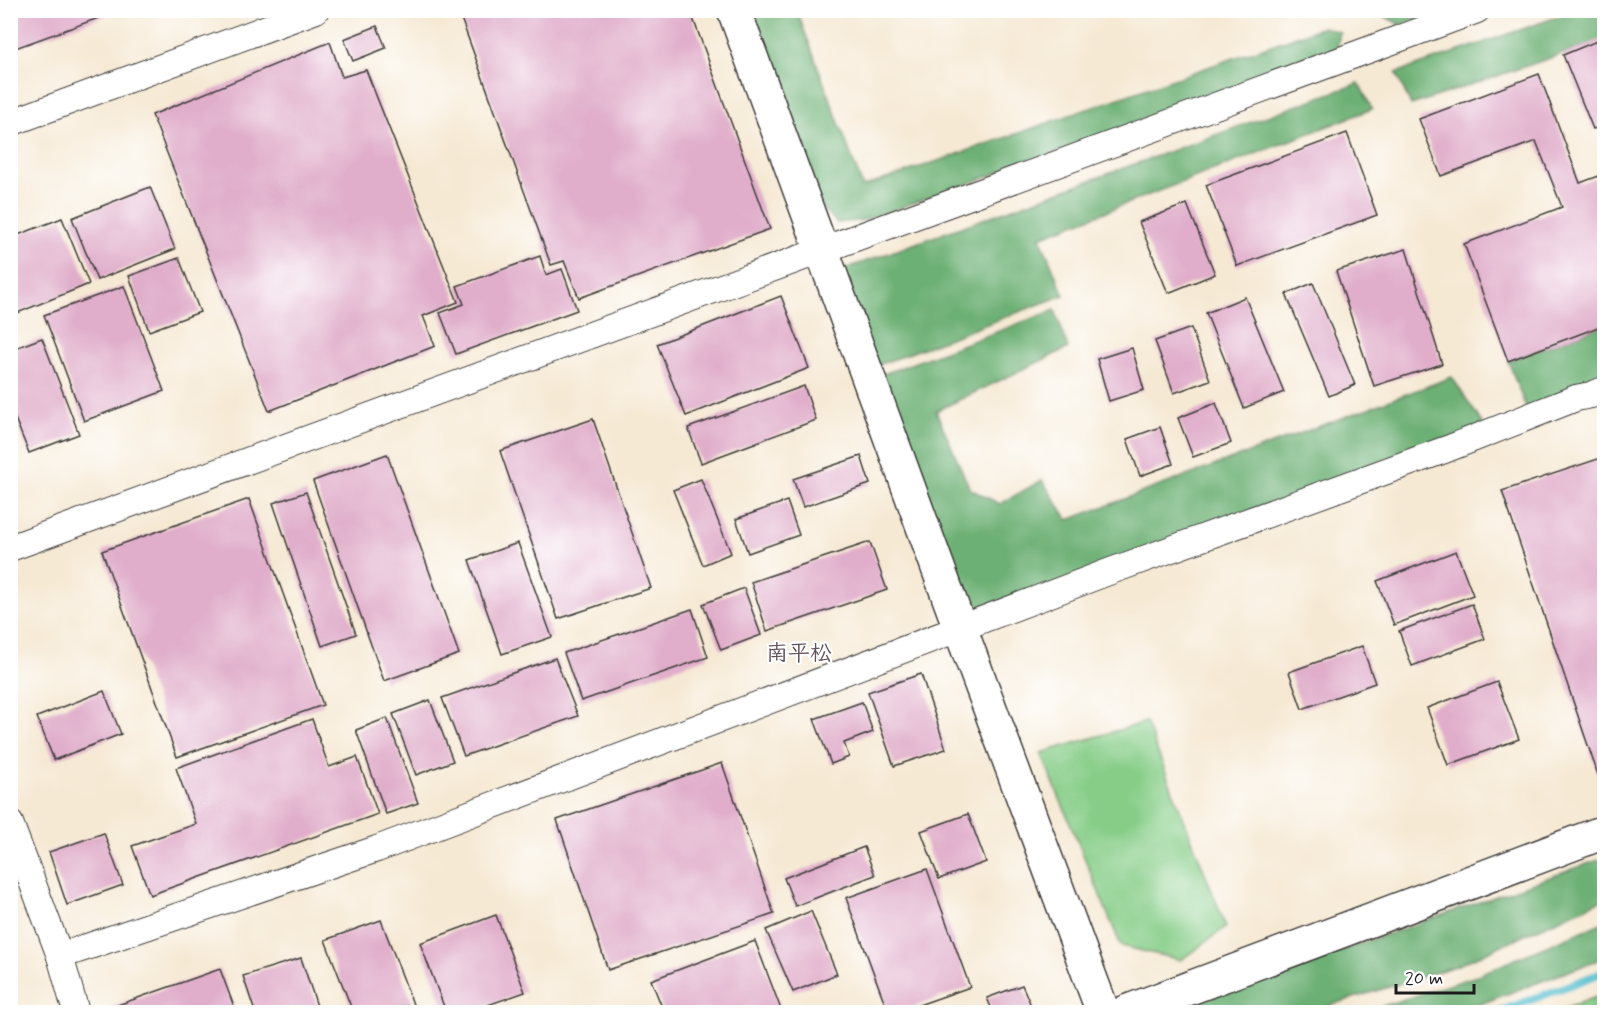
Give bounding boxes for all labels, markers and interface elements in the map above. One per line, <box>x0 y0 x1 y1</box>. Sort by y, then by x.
district label: 南平松 <box>766 640 832 668</box>
scale bar <box>1396 957 1474 995</box>
text: 20 m <box>1405 967 1443 991</box>

